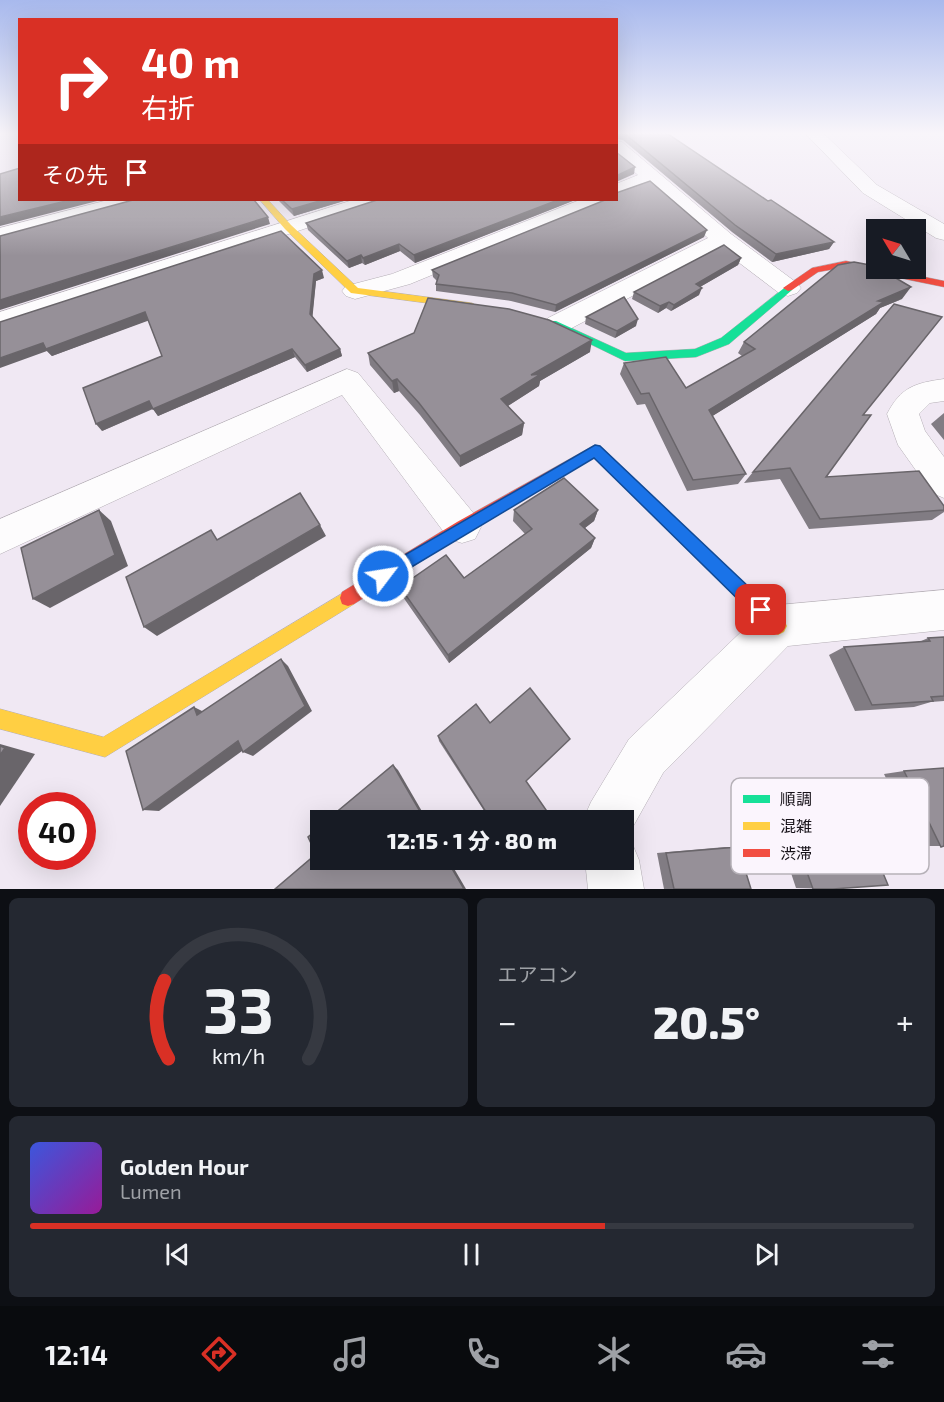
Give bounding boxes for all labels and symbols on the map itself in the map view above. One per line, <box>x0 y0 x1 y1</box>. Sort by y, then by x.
north arrow <box>866 219 926 279</box>
position arrow <box>351 544 415 608</box>
pin <box>735 584 786 635</box>
legend <box>731 778 929 874</box>
text: 順調 <box>780 789 812 808</box>
speed limit sign: 40 <box>18 792 96 870</box>
text: 混雑 <box>780 816 812 835</box>
text: 渋滞 <box>780 843 812 862</box>

